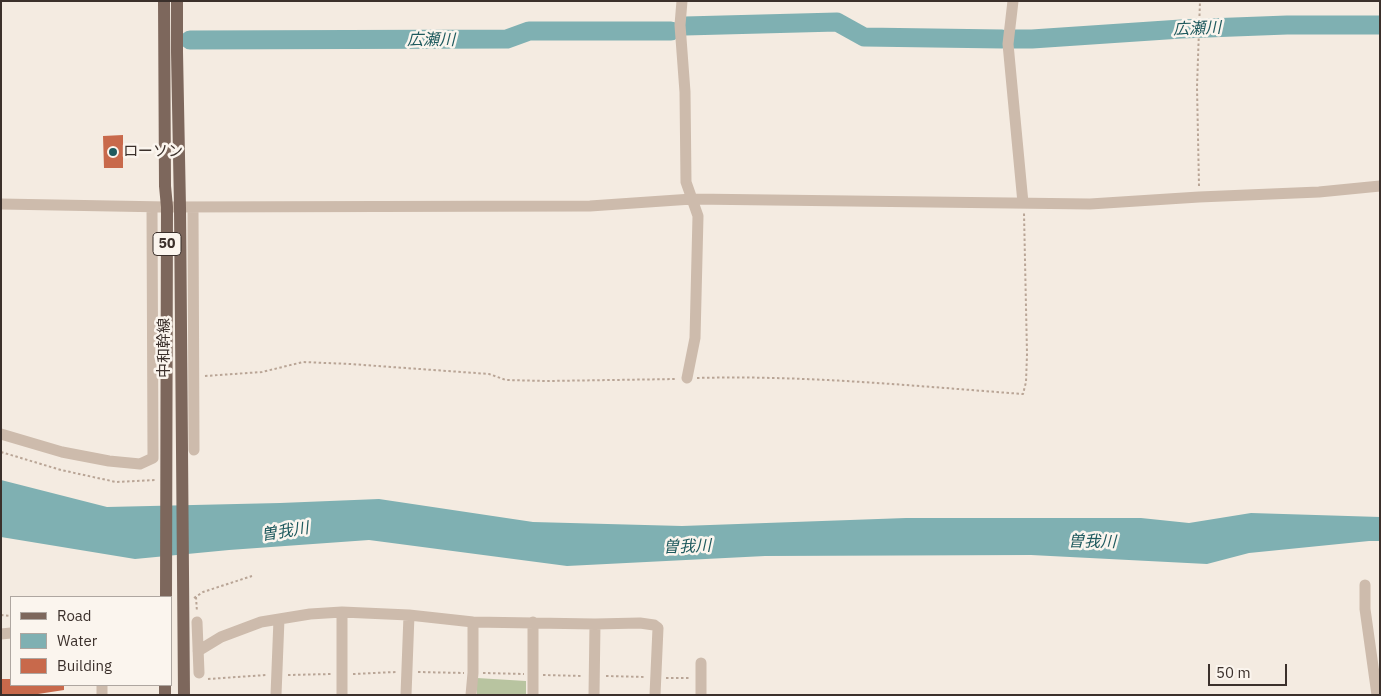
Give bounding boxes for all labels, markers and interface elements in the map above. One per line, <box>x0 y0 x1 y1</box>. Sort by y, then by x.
water label: 広瀬川 <box>1173 19 1221 39</box>
water label: 広瀬川 <box>407 30 455 50</box>
place label: ローソン <box>123 143 183 161</box>
marker: ローソン <box>107 146 119 158</box>
road number: 50 <box>153 232 181 255</box>
street label: 中和幹線 <box>156 318 174 378</box>
water label: 曽我川 <box>260 519 310 545</box>
water label: 曽我川 <box>1068 532 1116 552</box>
water label: 曽我川 <box>663 537 711 557</box>
legend <box>10 596 172 686</box>
text: Road <box>57 606 92 625</box>
text: Water <box>57 631 97 650</box>
scale bar <box>1211 654 1290 686</box>
text: Building <box>57 656 112 675</box>
text: 50 m <box>1216 663 1251 682</box>

